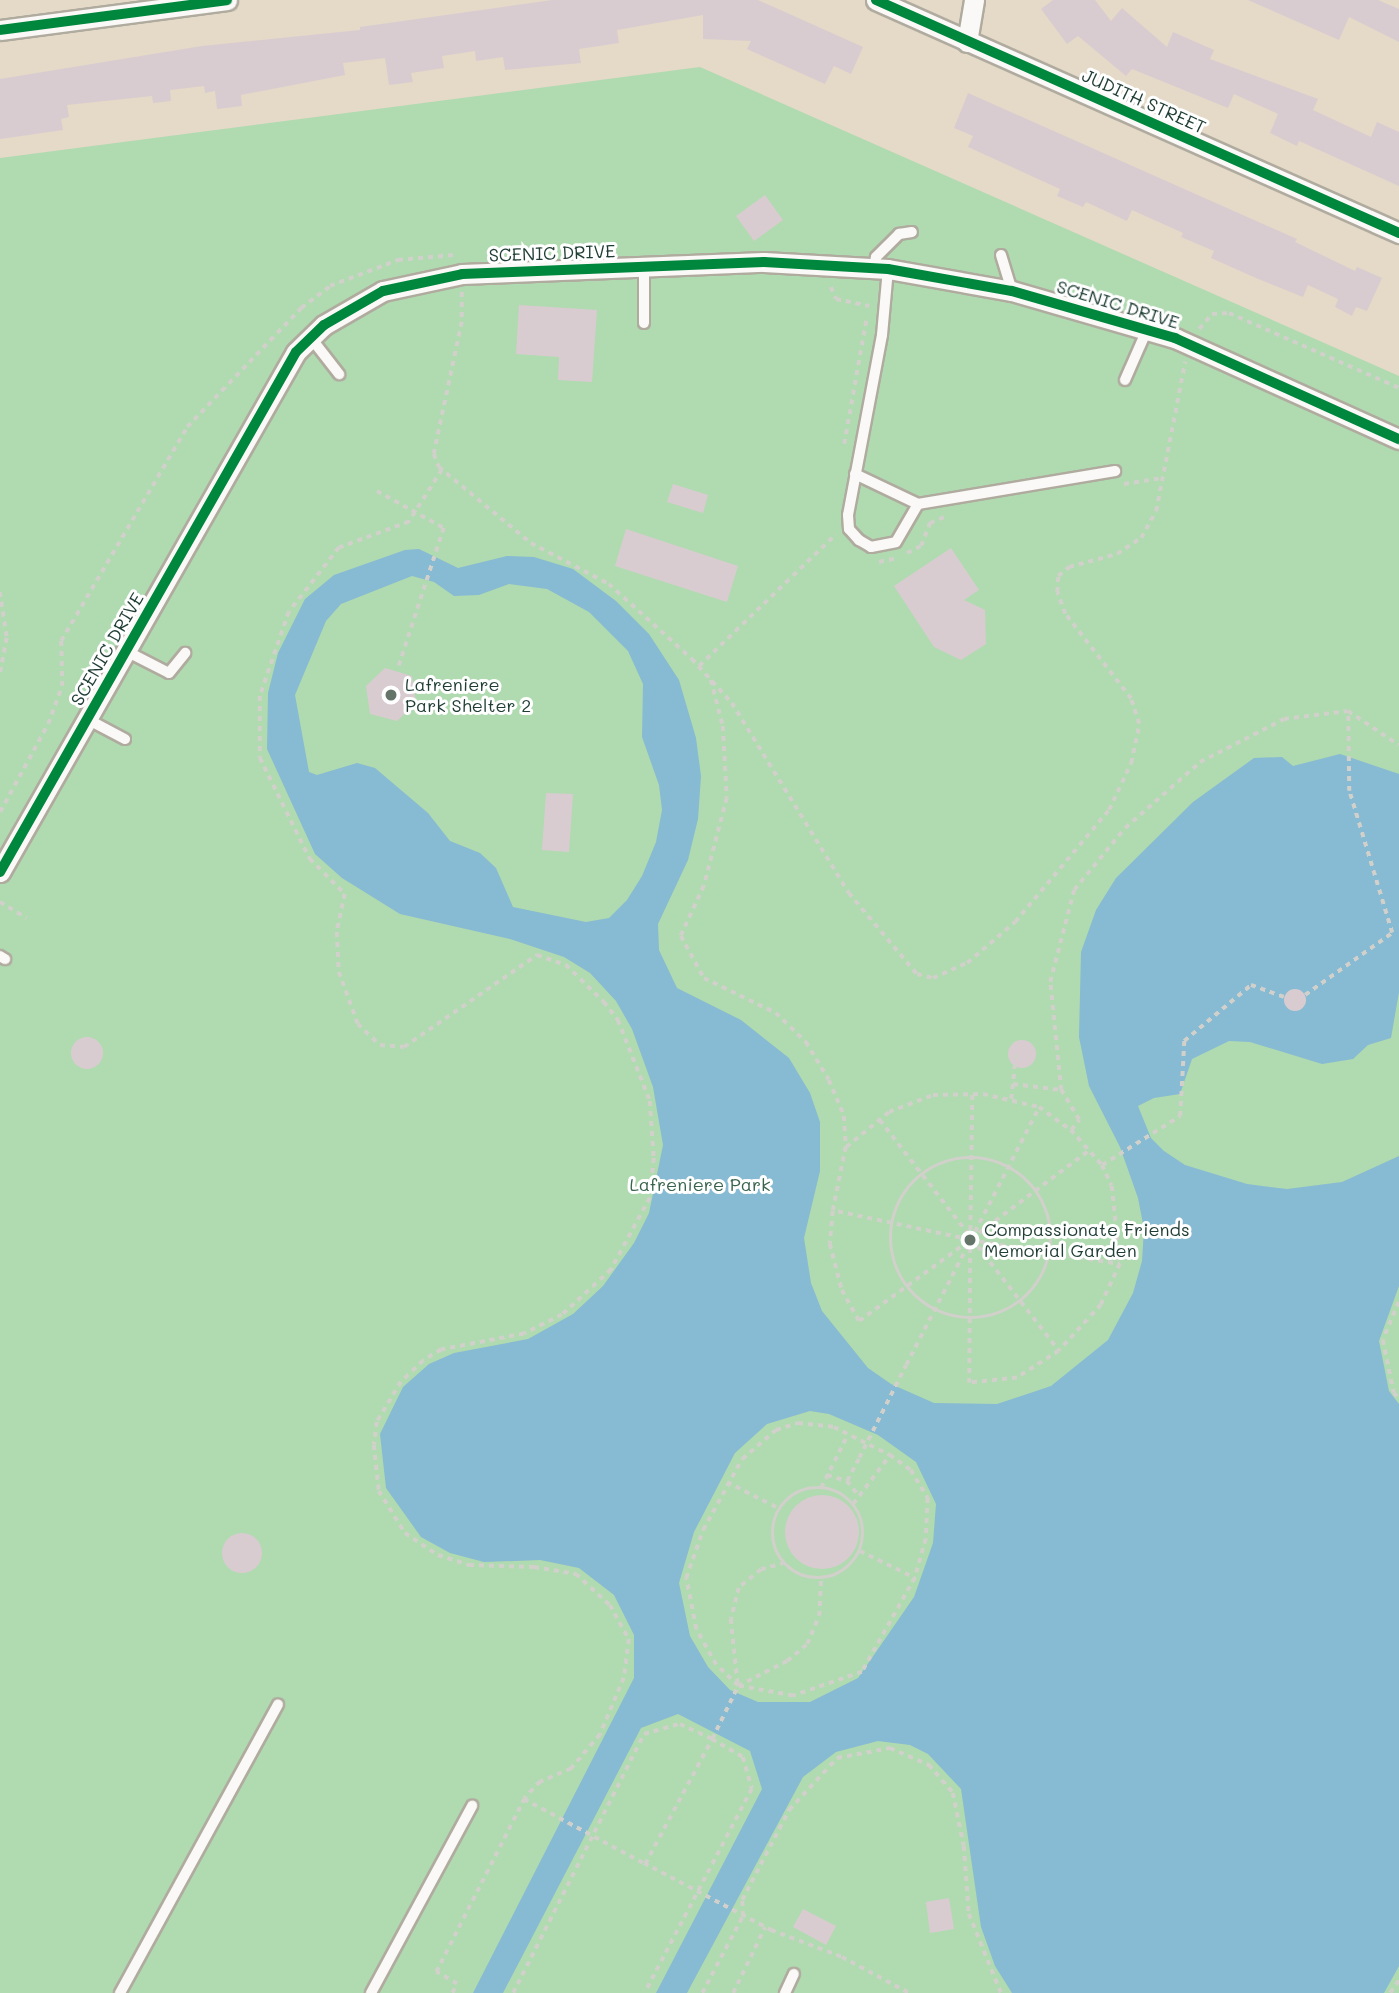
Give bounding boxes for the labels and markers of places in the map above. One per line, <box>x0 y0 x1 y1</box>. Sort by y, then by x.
place label: Lafreniere Park Shelter 2 <box>405 674 531 716</box>
marker: Lafreniere Park Shelter 2 <box>383 687 399 703</box>
place label: Compassionate Friends Memorial Garden <box>984 1219 1190 1262</box>
marker: Compassionate Friends Memorial Garden <box>962 1232 978 1248</box>

